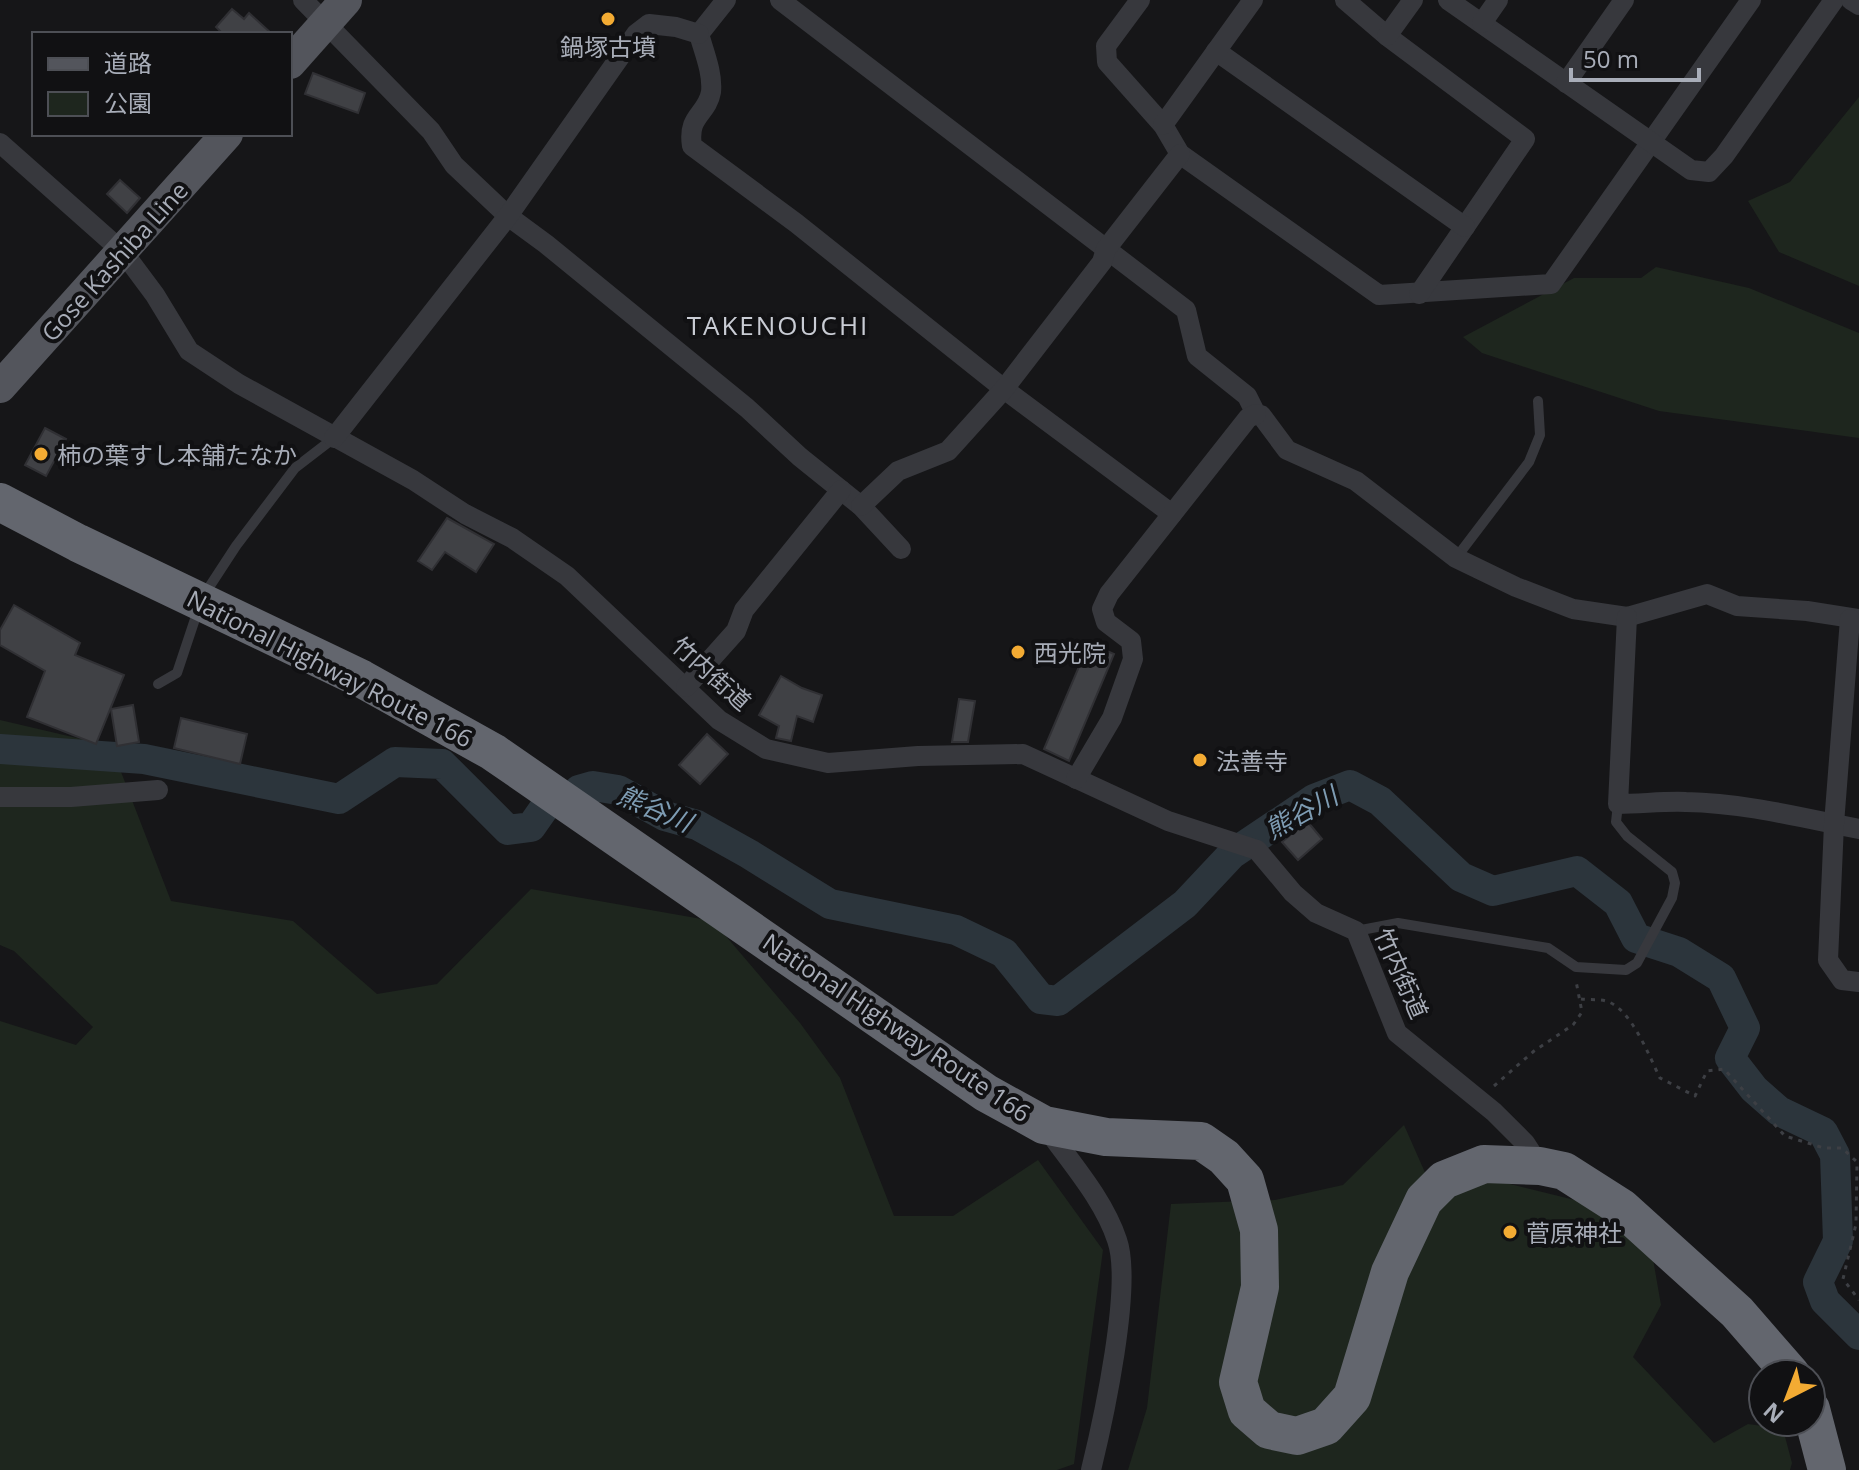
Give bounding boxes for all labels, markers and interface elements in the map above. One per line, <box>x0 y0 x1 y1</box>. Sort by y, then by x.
marker: 鍋塚古墳 <box>599 10 617 28</box>
place label: 鍋塚古墳 <box>560 30 656 63</box>
legend <box>32 32 292 136</box>
scale bar <box>1571 32 1699 82</box>
text: 50 m <box>1583 42 1639 75</box>
text: 道路 <box>104 46 152 79</box>
text: 公園 <box>104 86 152 119</box>
street label: Gose Kashiba Line <box>33 174 195 348</box>
district label: TAKENOUCHI <box>687 307 869 343</box>
place label: 柿の葉すし本舗たなか <box>57 438 297 471</box>
marker: 柿の葉すし本舗たなか <box>32 445 50 463</box>
street label: National Highway Route 166 <box>182 582 478 754</box>
street label: 竹内街道 <box>665 629 759 717</box>
place label: 西光院 <box>1034 636 1106 669</box>
marker: 西光院 <box>1009 643 1027 661</box>
place label: 法善寺 <box>1216 744 1288 777</box>
marker: 法善寺 <box>1191 751 1209 769</box>
water label: 熊谷川 <box>612 776 701 841</box>
water label: 熊谷川 <box>1258 776 1346 847</box>
street label: 竹内街道 <box>1367 922 1437 1024</box>
street label: National Highway Route 166 <box>757 925 1037 1129</box>
place label: 菅原神社 <box>1526 1216 1622 1249</box>
marker: 菅原神社 <box>1501 1223 1519 1241</box>
north arrow <box>1747 1358 1827 1438</box>
text: N <box>1756 1396 1790 1431</box>

